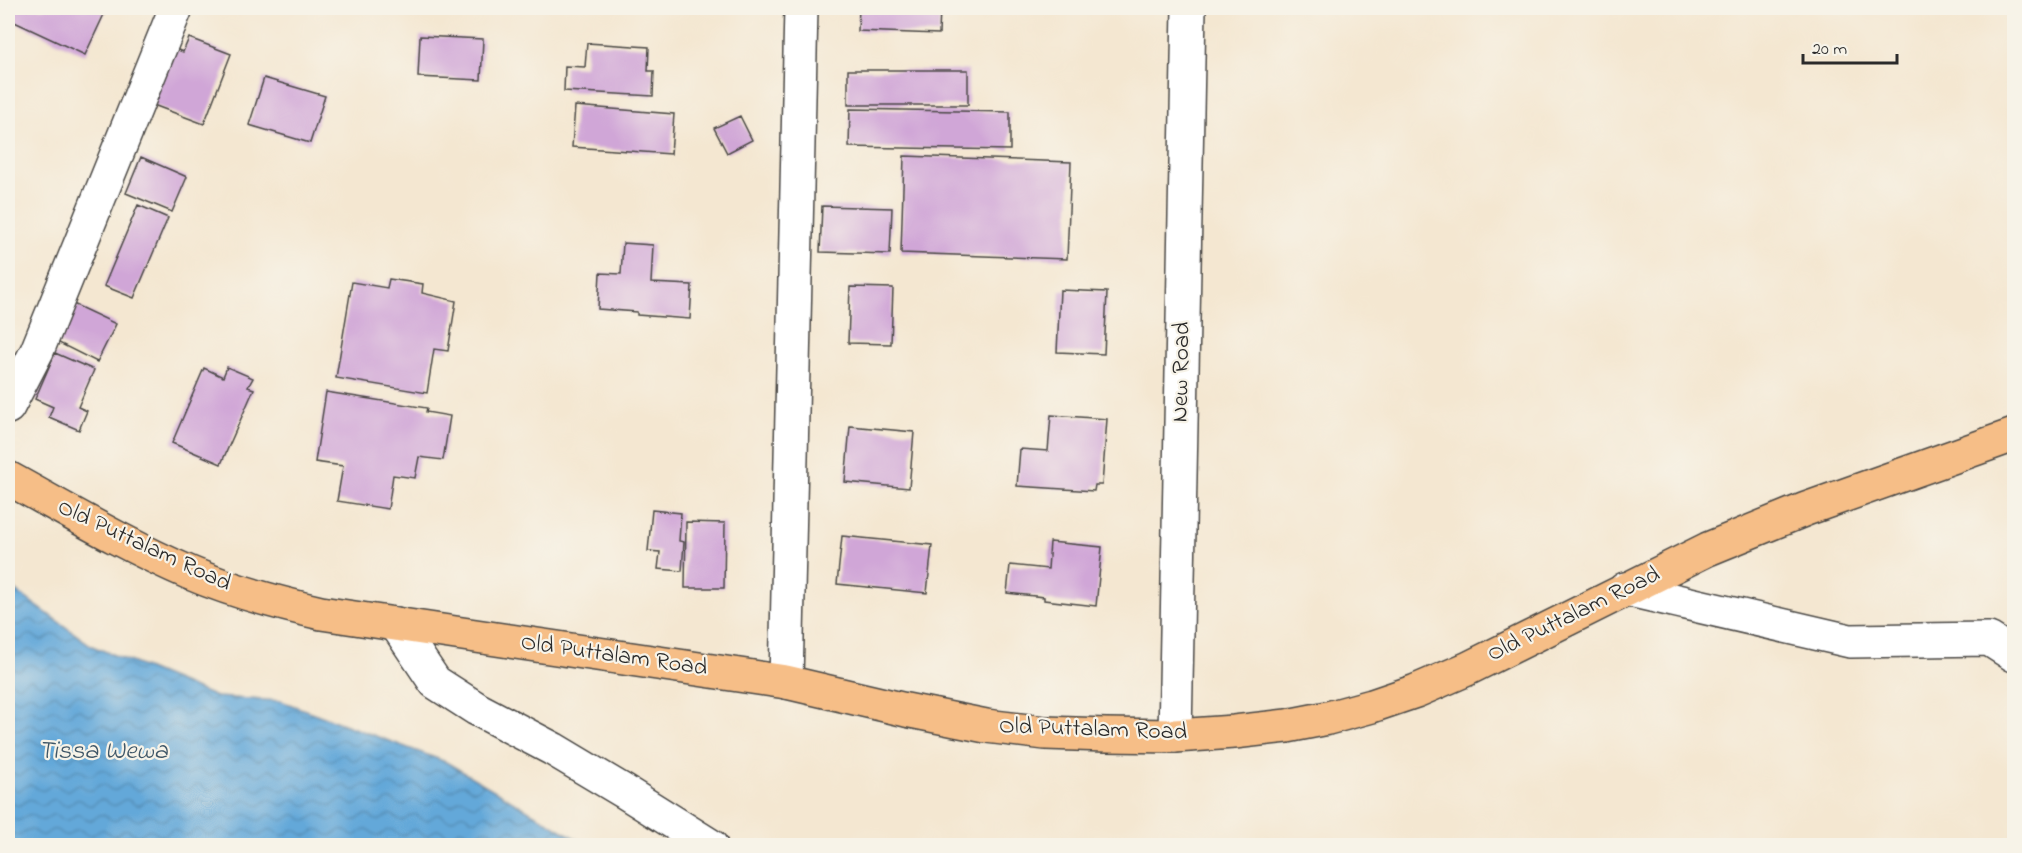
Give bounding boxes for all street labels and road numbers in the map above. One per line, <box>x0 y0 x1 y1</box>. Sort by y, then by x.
street label: New Road <box>1164 321 1200 423</box>
street label: Old Puttalam Road <box>51 490 237 602</box>
street label: Old Puttalam Road <box>1482 558 1667 672</box>
street label: Old Puttalam Road <box>518 626 710 687</box>
street label: Old Puttalam Road <box>998 709 1188 751</box>

